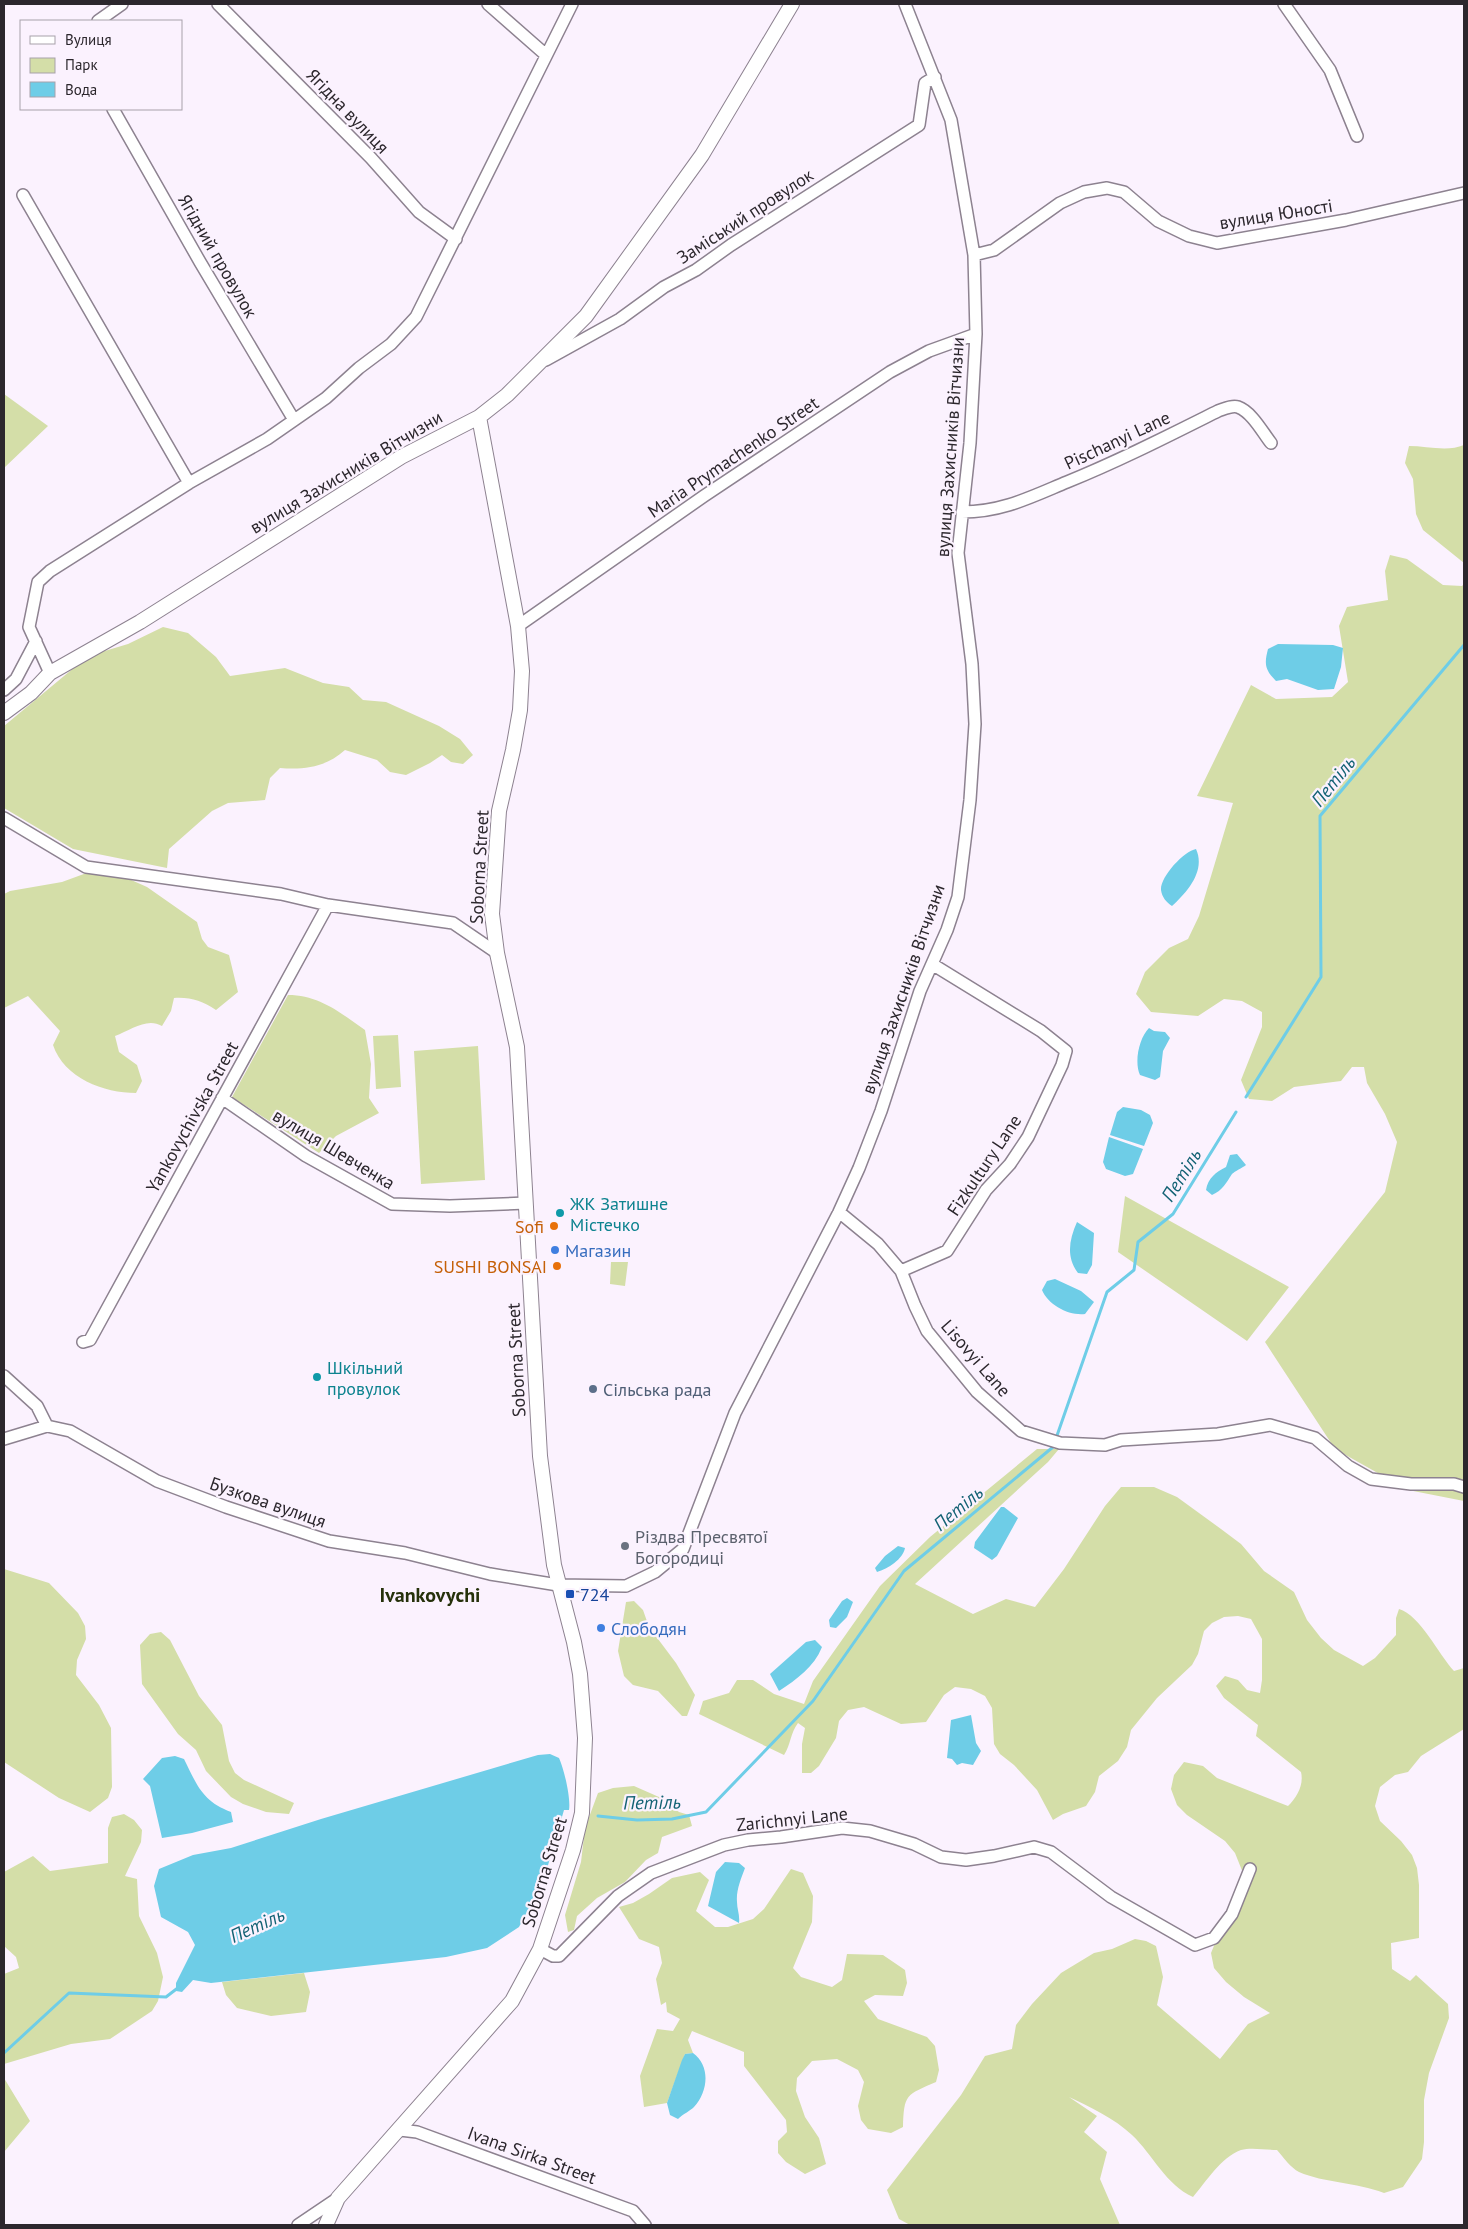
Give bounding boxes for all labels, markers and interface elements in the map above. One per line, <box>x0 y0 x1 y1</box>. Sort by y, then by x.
legend <box>20 20 182 110</box>
text: Вулиця <box>65 30 112 49</box>
text: Парк <box>65 55 98 74</box>
street label: Ягідна вулиця <box>302 64 394 158</box>
text: Вода <box>65 80 97 99</box>
street label: Заміський провулок <box>672 163 818 269</box>
street label: Ягідний провулок <box>173 190 263 322</box>
street label: вулиця Юності <box>1218 194 1334 234</box>
street label: вулиця Захисників Вітчизни <box>931 336 969 558</box>
street label: Maria Prymachenko Street <box>643 391 823 523</box>
street label: вулиця Захисників Вітчизни <box>246 405 446 539</box>
street label: Pischanyi Lane <box>1060 405 1174 475</box>
water label: Петіль <box>1305 751 1361 811</box>
street label: Soborna Street <box>465 809 493 925</box>
street label: вулиця Захисників Вітчизни <box>856 881 950 1097</box>
street label: Yankovychivska Street <box>141 1037 243 1197</box>
street label: вулиця Шевченка <box>269 1104 399 1194</box>
street label: Fizkultury Lane <box>942 1110 1026 1220</box>
water label: Петіль <box>1155 1144 1207 1206</box>
place label: ЖК Затишне Містечко <box>569 1192 668 1236</box>
marker: ЖК Затишне Містечко <box>554 1207 566 1219</box>
place label: Sofi <box>515 1215 544 1238</box>
marker: Sofi <box>548 1220 560 1232</box>
place label: Магазин <box>565 1239 631 1262</box>
marker: Магазин <box>549 1244 561 1256</box>
place label: SUSHI BONSAI <box>434 1255 547 1278</box>
marker: SUSHI BONSAI <box>551 1260 563 1272</box>
street label: Soborna Street <box>502 1302 530 1418</box>
street label: Lisovyi Lane <box>936 1315 1016 1401</box>
place label: Шкільний провулок <box>327 1356 403 1400</box>
marker: Шкільний провулок <box>311 1371 323 1383</box>
place label: Cільська рада <box>603 1378 711 1401</box>
marker: Cільська рада <box>587 1383 599 1395</box>
street label: Бузкова вулиця <box>207 1471 329 1533</box>
water label: Петіль <box>928 1480 988 1536</box>
place label: Різдва Пресвятої Богородиці <box>635 1525 768 1569</box>
marker: Різдва Пресвятої Богородиці <box>619 1540 631 1552</box>
district label: Ivankovychi <box>380 1582 480 1608</box>
place label: 724 <box>580 1583 610 1606</box>
marker: 724 <box>564 1588 576 1600</box>
place label: Слободян <box>611 1617 687 1640</box>
marker: Слободян <box>595 1622 607 1634</box>
water label: Петіль <box>623 1789 681 1815</box>
street label: Zarichnyi Lane <box>735 1802 849 1836</box>
street label: Soborna Street <box>516 1814 572 1930</box>
water label: Петіль <box>226 1902 288 1948</box>
street label: Ivana Sirka Street <box>465 2121 599 2189</box>

